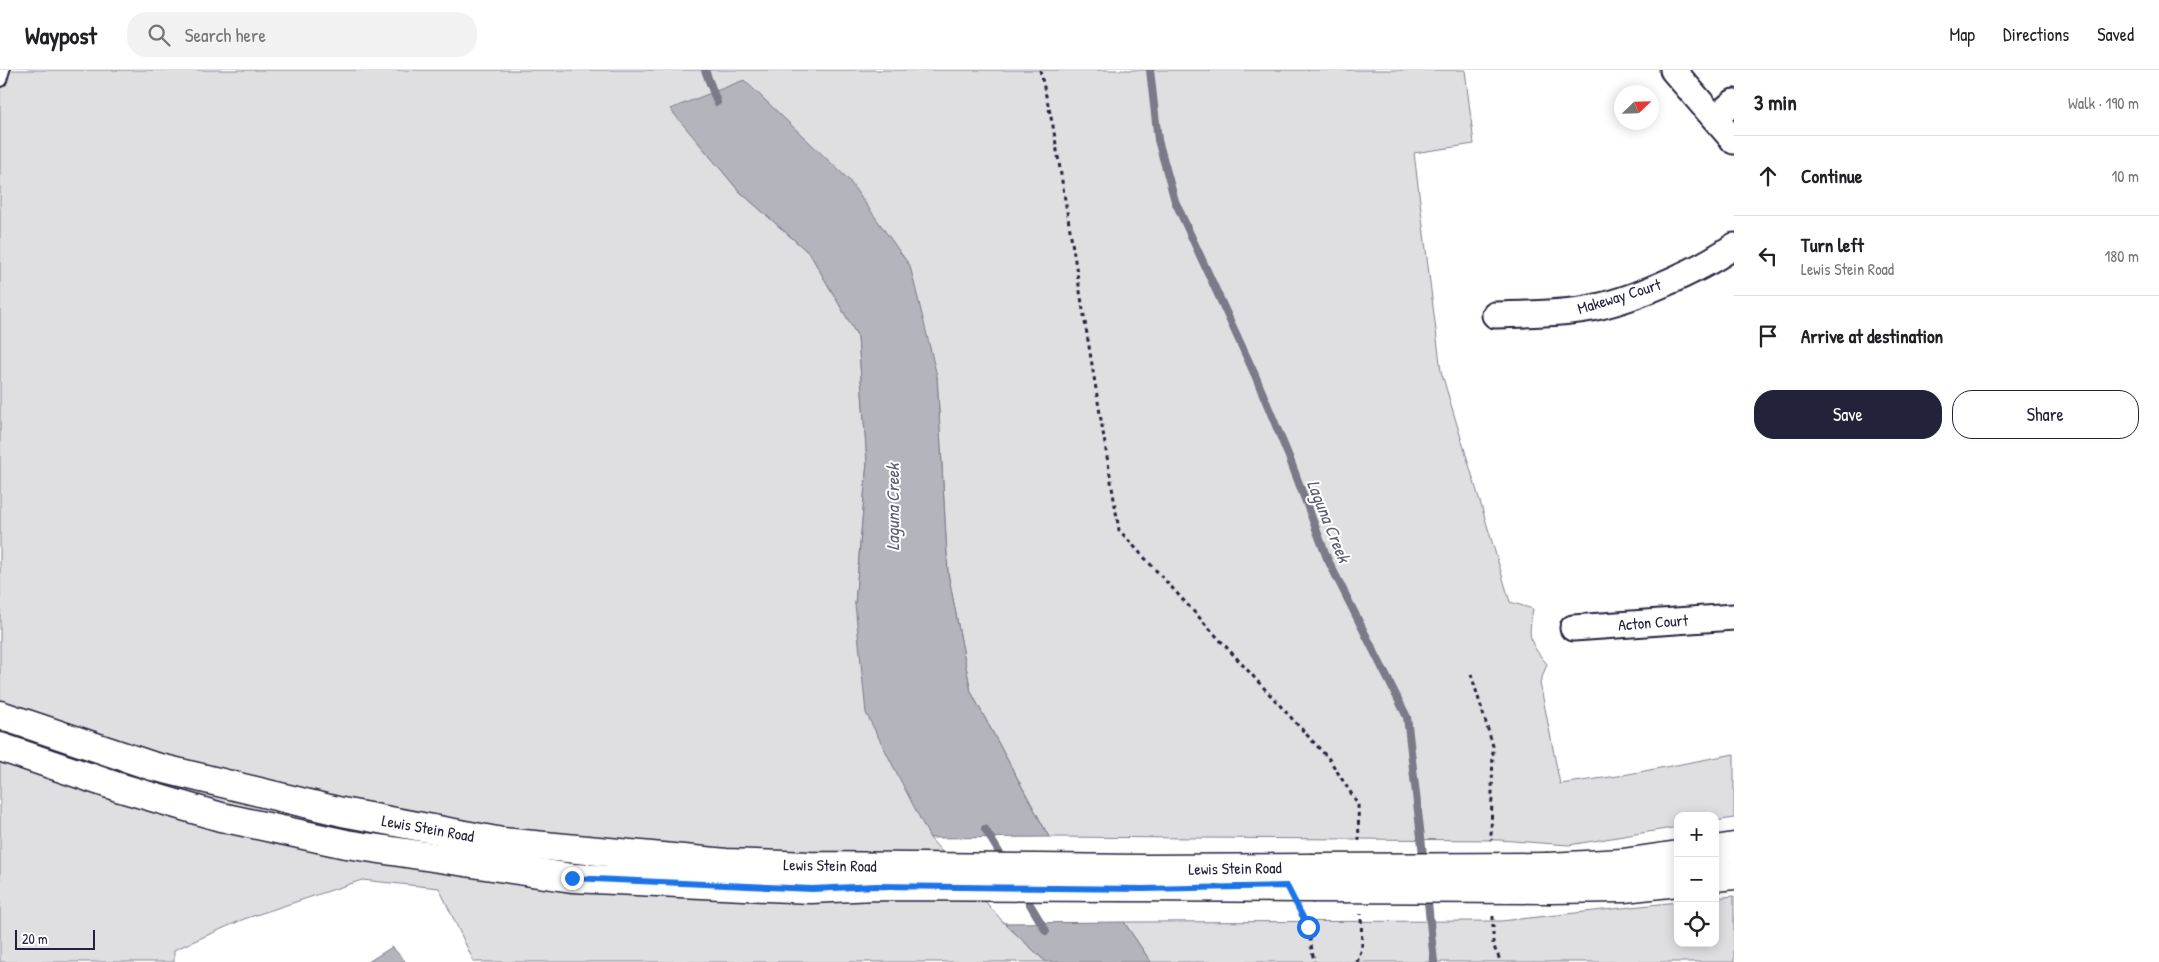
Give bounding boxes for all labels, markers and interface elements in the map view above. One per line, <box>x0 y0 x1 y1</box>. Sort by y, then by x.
search box <box>127 12 477 57</box>
text: Waypost <box>25 19 97 51</box>
icon: search <box>145 21 173 49</box>
text: Search here <box>185 22 266 48</box>
text: Map <box>1950 22 1975 47</box>
text: Directions <box>2003 22 2069 47</box>
text: Saved <box>2097 22 2134 47</box>
north arrow <box>1614 85 1659 130</box>
text: 3 min <box>1754 88 1797 117</box>
text: Walk · 190 m <box>2068 92 2139 114</box>
icon: ahead <box>1754 162 1782 190</box>
text: Continue <box>1801 163 1862 189</box>
text: 10 m <box>2111 165 2139 187</box>
text: Turn left <box>1801 232 1864 258</box>
icon: left <box>1754 242 1782 270</box>
text: 180 m <box>2105 245 2139 267</box>
text: Lewis Stein Road <box>1801 258 1894 280</box>
street label: Makeway Court <box>1575 273 1664 319</box>
icon: arrive <box>1754 322 1782 350</box>
text: Arrive at destination <box>1801 323 1943 349</box>
button: Save <box>1754 390 1942 439</box>
button: Share <box>1952 390 2139 439</box>
water label: Laguna Creek <box>880 462 905 550</box>
water label: Laguna Creek <box>1301 476 1357 567</box>
street label: Acton Court <box>1617 609 1689 635</box>
street label: Lewis Stein Road <box>380 809 476 847</box>
map controls <box>1674 812 1719 947</box>
button: + <box>1674 812 1719 857</box>
street label: Lewis Stein Road <box>783 853 877 877</box>
street label: Lewis Stein Road <box>1188 856 1282 880</box>
button: − <box>1674 857 1719 902</box>
route end <box>561 867 584 890</box>
button: locate <box>1674 902 1719 947</box>
route start <box>1297 916 1320 939</box>
scale bar <box>15 927 95 950</box>
text: 20 m <box>22 929 48 948</box>

